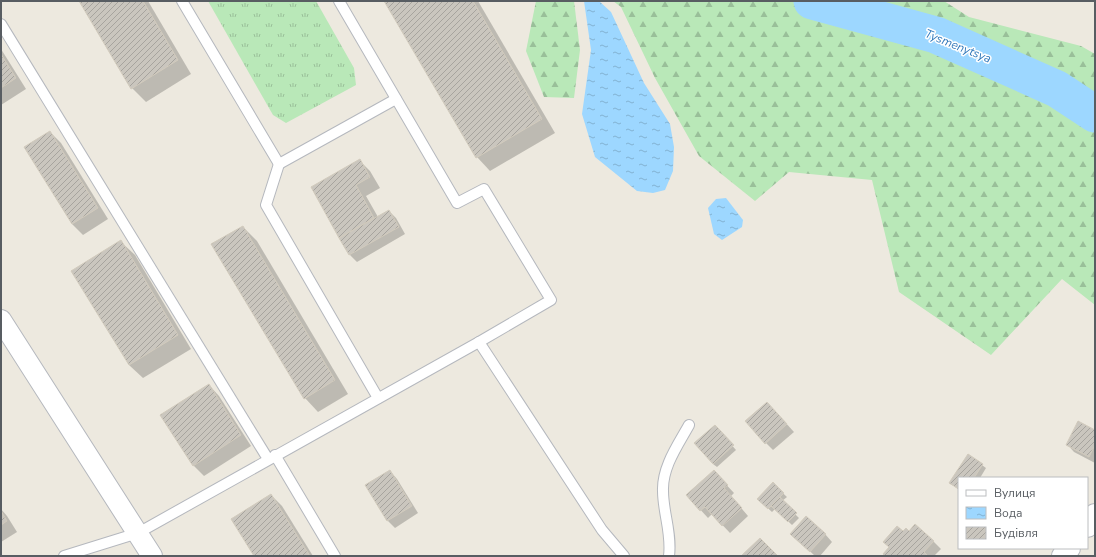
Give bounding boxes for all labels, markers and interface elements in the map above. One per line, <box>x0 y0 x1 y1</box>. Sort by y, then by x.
water label: Tysmenytsya <box>922 25 994 67</box>
legend <box>958 477 1088 549</box>
text: Вулиця <box>994 485 1036 501</box>
text: Вода <box>994 505 1022 521</box>
text: Будівля <box>994 525 1038 541</box>

